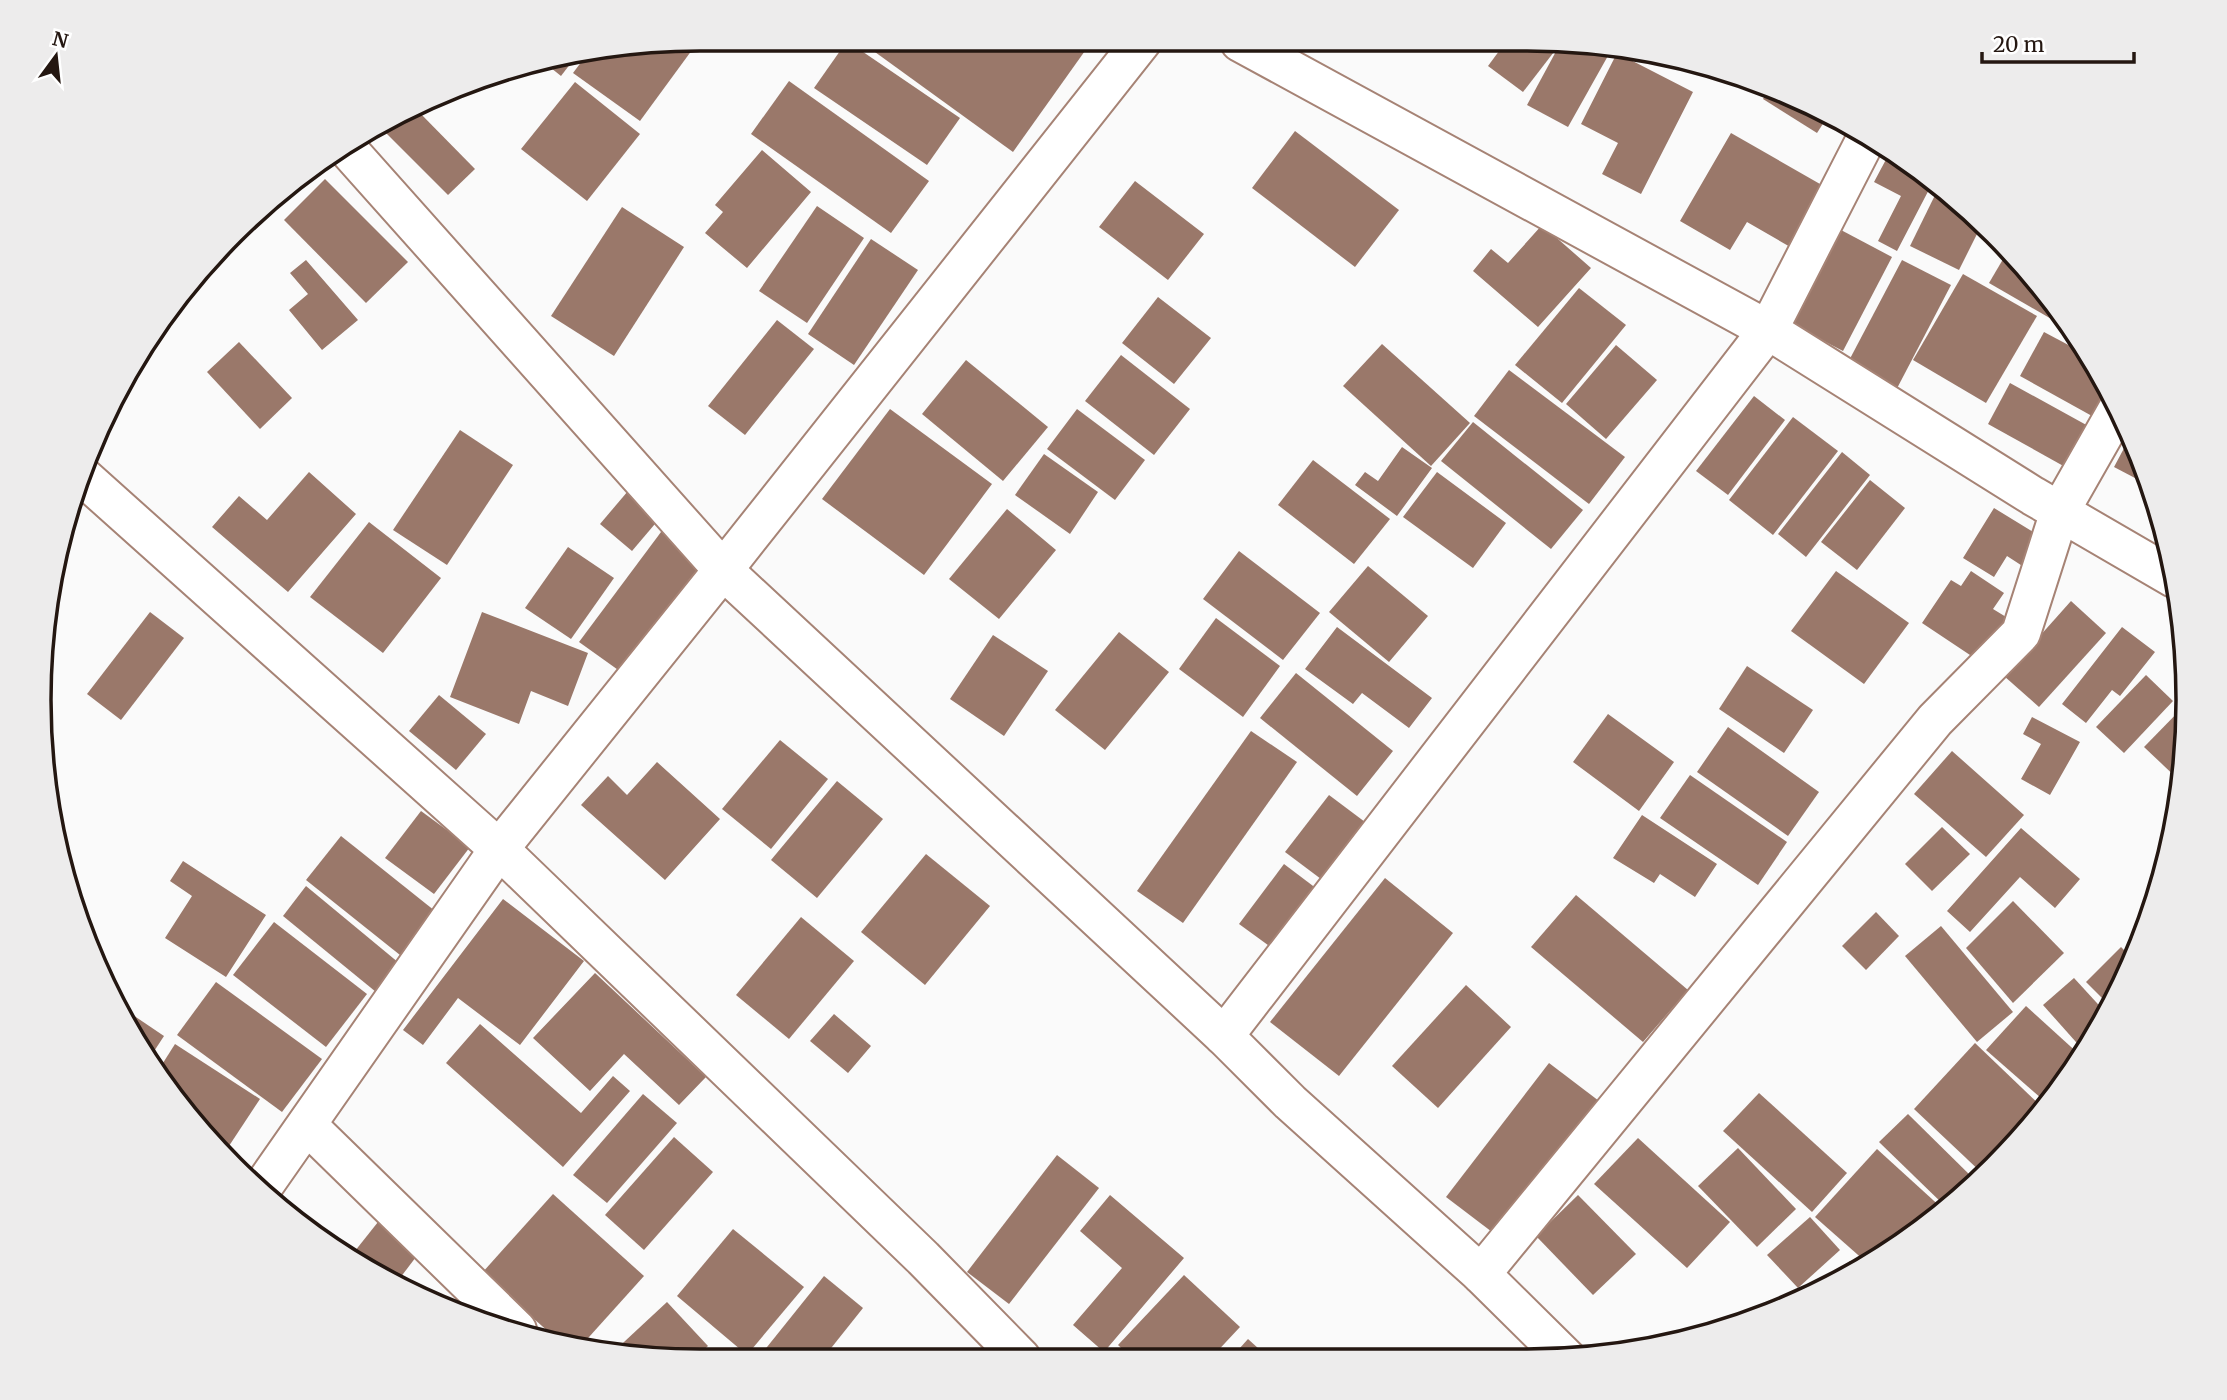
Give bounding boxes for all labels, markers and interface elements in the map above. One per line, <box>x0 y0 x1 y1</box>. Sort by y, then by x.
north arrow <box>21 21 91 91</box>
scale bar <box>1982 21 2134 65</box>
text: N <box>50 26 71 53</box>
text: 20 m <box>1993 31 2045 58</box>

